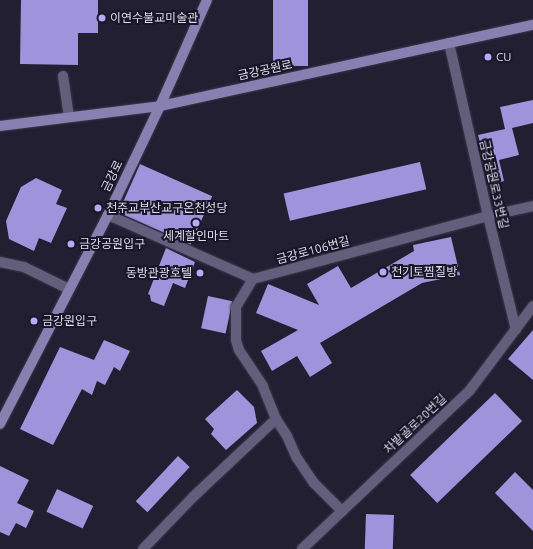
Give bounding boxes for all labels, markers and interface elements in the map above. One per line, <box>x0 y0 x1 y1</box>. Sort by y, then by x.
place label: 이연수불교미술관 <box>110 11 198 25</box>
marker: 이연수불교미술관 <box>97 13 107 23</box>
place label: CU <box>496 50 512 64</box>
marker: CU <box>483 52 493 62</box>
street label: 금강공원로 <box>237 57 293 83</box>
street label: 금강공원로33번길 <box>477 138 511 230</box>
street label: 금강로 <box>98 158 126 194</box>
place label: 천주교부산교구온천성당 <box>106 201 227 215</box>
marker: 천주교부산교구온천성당 <box>93 203 103 213</box>
marker: 세계할인마트 <box>191 218 201 228</box>
place label: 세계할인마트 <box>163 229 229 243</box>
street label: 금강로106번길 <box>275 233 351 267</box>
place label: 금강공원입구 <box>79 237 145 251</box>
marker: 금강공원입구 <box>66 239 76 249</box>
place label: 천기토찜질방 <box>391 265 457 279</box>
place label: 동방관광호텔 <box>126 266 192 280</box>
marker: 천기토찜질방 <box>378 267 388 277</box>
marker: 동방관광호텔 <box>195 268 205 278</box>
place label: 금강원입구 <box>42 314 97 328</box>
marker: 금강원입구 <box>29 316 39 326</box>
street label: 차밭골로20번길 <box>381 392 449 456</box>

